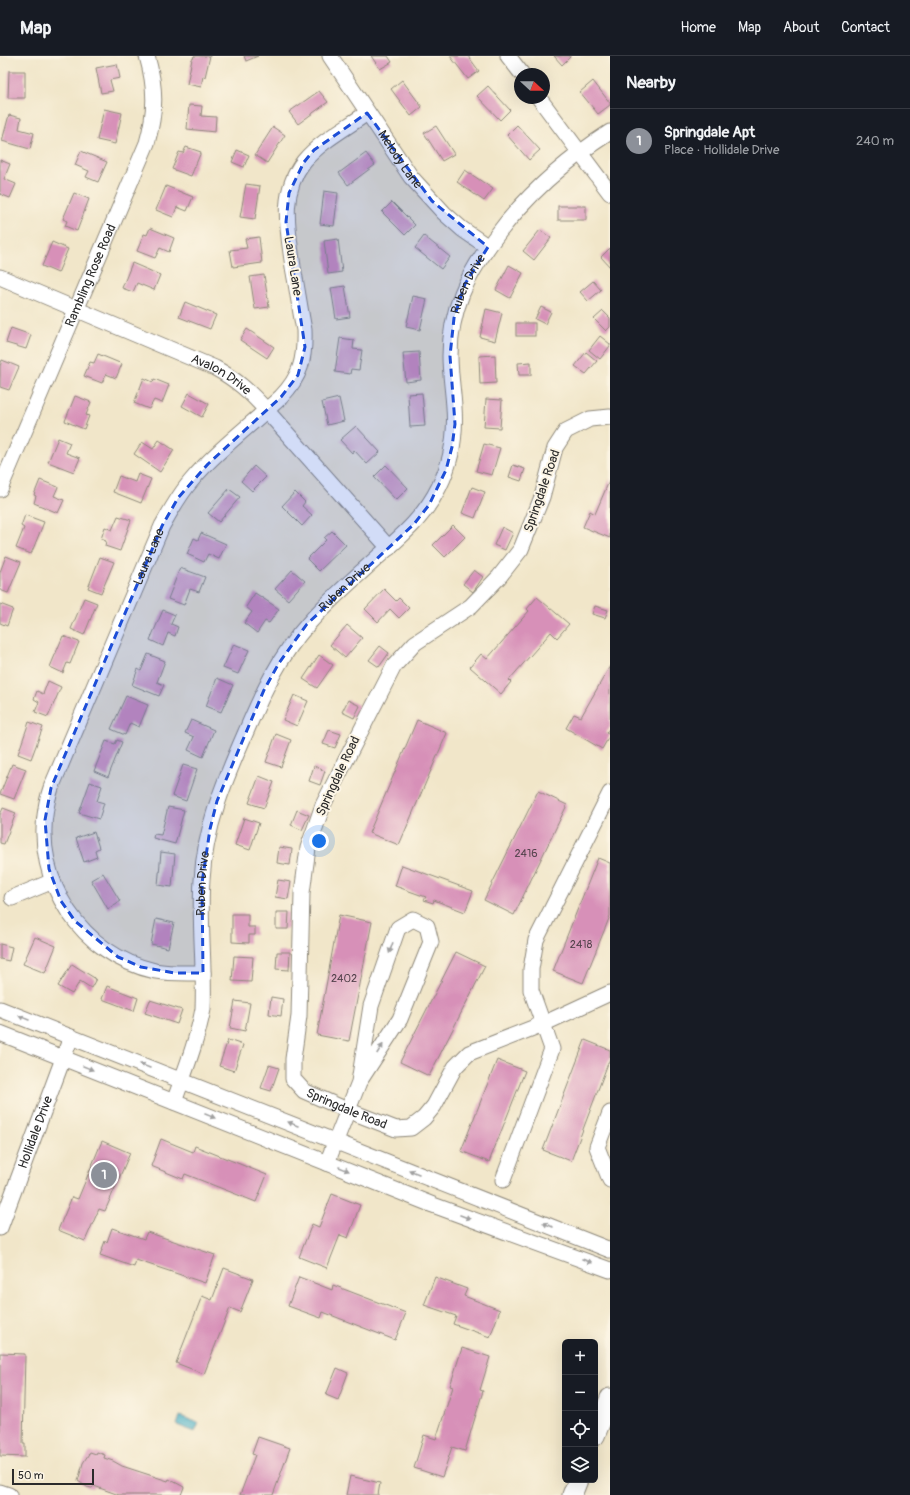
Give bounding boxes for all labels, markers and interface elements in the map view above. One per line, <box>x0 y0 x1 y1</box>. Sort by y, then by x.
text: Map <box>20 16 51 40</box>
text: Home <box>681 19 716 36</box>
text: Map <box>738 19 761 36</box>
text: About <box>783 19 819 36</box>
text: Contact <box>841 19 890 36</box>
north arrow <box>514 68 550 104</box>
text: Nearby <box>626 72 675 93</box>
text: Springdale Apt <box>664 123 755 142</box>
street label: Melody Lane <box>374 127 426 192</box>
text: 1 <box>636 133 642 149</box>
text: 240 m <box>856 133 894 149</box>
text: Place · Hollidale Drive <box>664 142 779 158</box>
street label: Rambling Rose Road <box>62 222 120 329</box>
street label: Laura Lane <box>280 235 306 297</box>
street label: Ruben Drive <box>448 251 489 316</box>
street label: Avalon Drive <box>189 351 255 399</box>
street label: Springdale Road <box>520 448 564 534</box>
street label: Laura Lane <box>130 525 168 587</box>
street label: Ruben Drive <box>316 559 374 615</box>
street label: Springdale Road <box>313 734 363 818</box>
your location <box>309 831 329 851</box>
house number: 2416 <box>514 847 538 860</box>
street label: Ruben Drive <box>193 850 213 916</box>
house number: 2418 <box>570 938 593 951</box>
one-way arrow <box>387 942 393 954</box>
house number: 2402 <box>331 972 357 985</box>
one-way arrow <box>18 1015 30 1021</box>
one-way arrow <box>376 1044 384 1054</box>
one-way arrow <box>139 1063 151 1069</box>
one-way arrow <box>83 1066 95 1072</box>
street label: Springdale Road <box>304 1085 389 1133</box>
street label: Hollidale Drive <box>15 1093 57 1171</box>
one-way arrow <box>204 1114 216 1120</box>
one-way arrow <box>286 1121 298 1127</box>
pin: 1 <box>91 1160 117 1190</box>
one-way arrow <box>338 1167 350 1173</box>
one-way arrow <box>407 1169 419 1175</box>
one-way arrow <box>459 1215 471 1221</box>
one-way arrow <box>542 1222 553 1228</box>
one-way arrow <box>582 1258 594 1264</box>
map controls <box>562 1339 598 1483</box>
button: + <box>562 1339 598 1375</box>
button: − <box>562 1375 598 1411</box>
button: locate <box>562 1411 598 1447</box>
button: layers <box>562 1447 598 1483</box>
scale bar <box>12 1467 94 1486</box>
text: 50 m <box>18 1469 44 1482</box>

